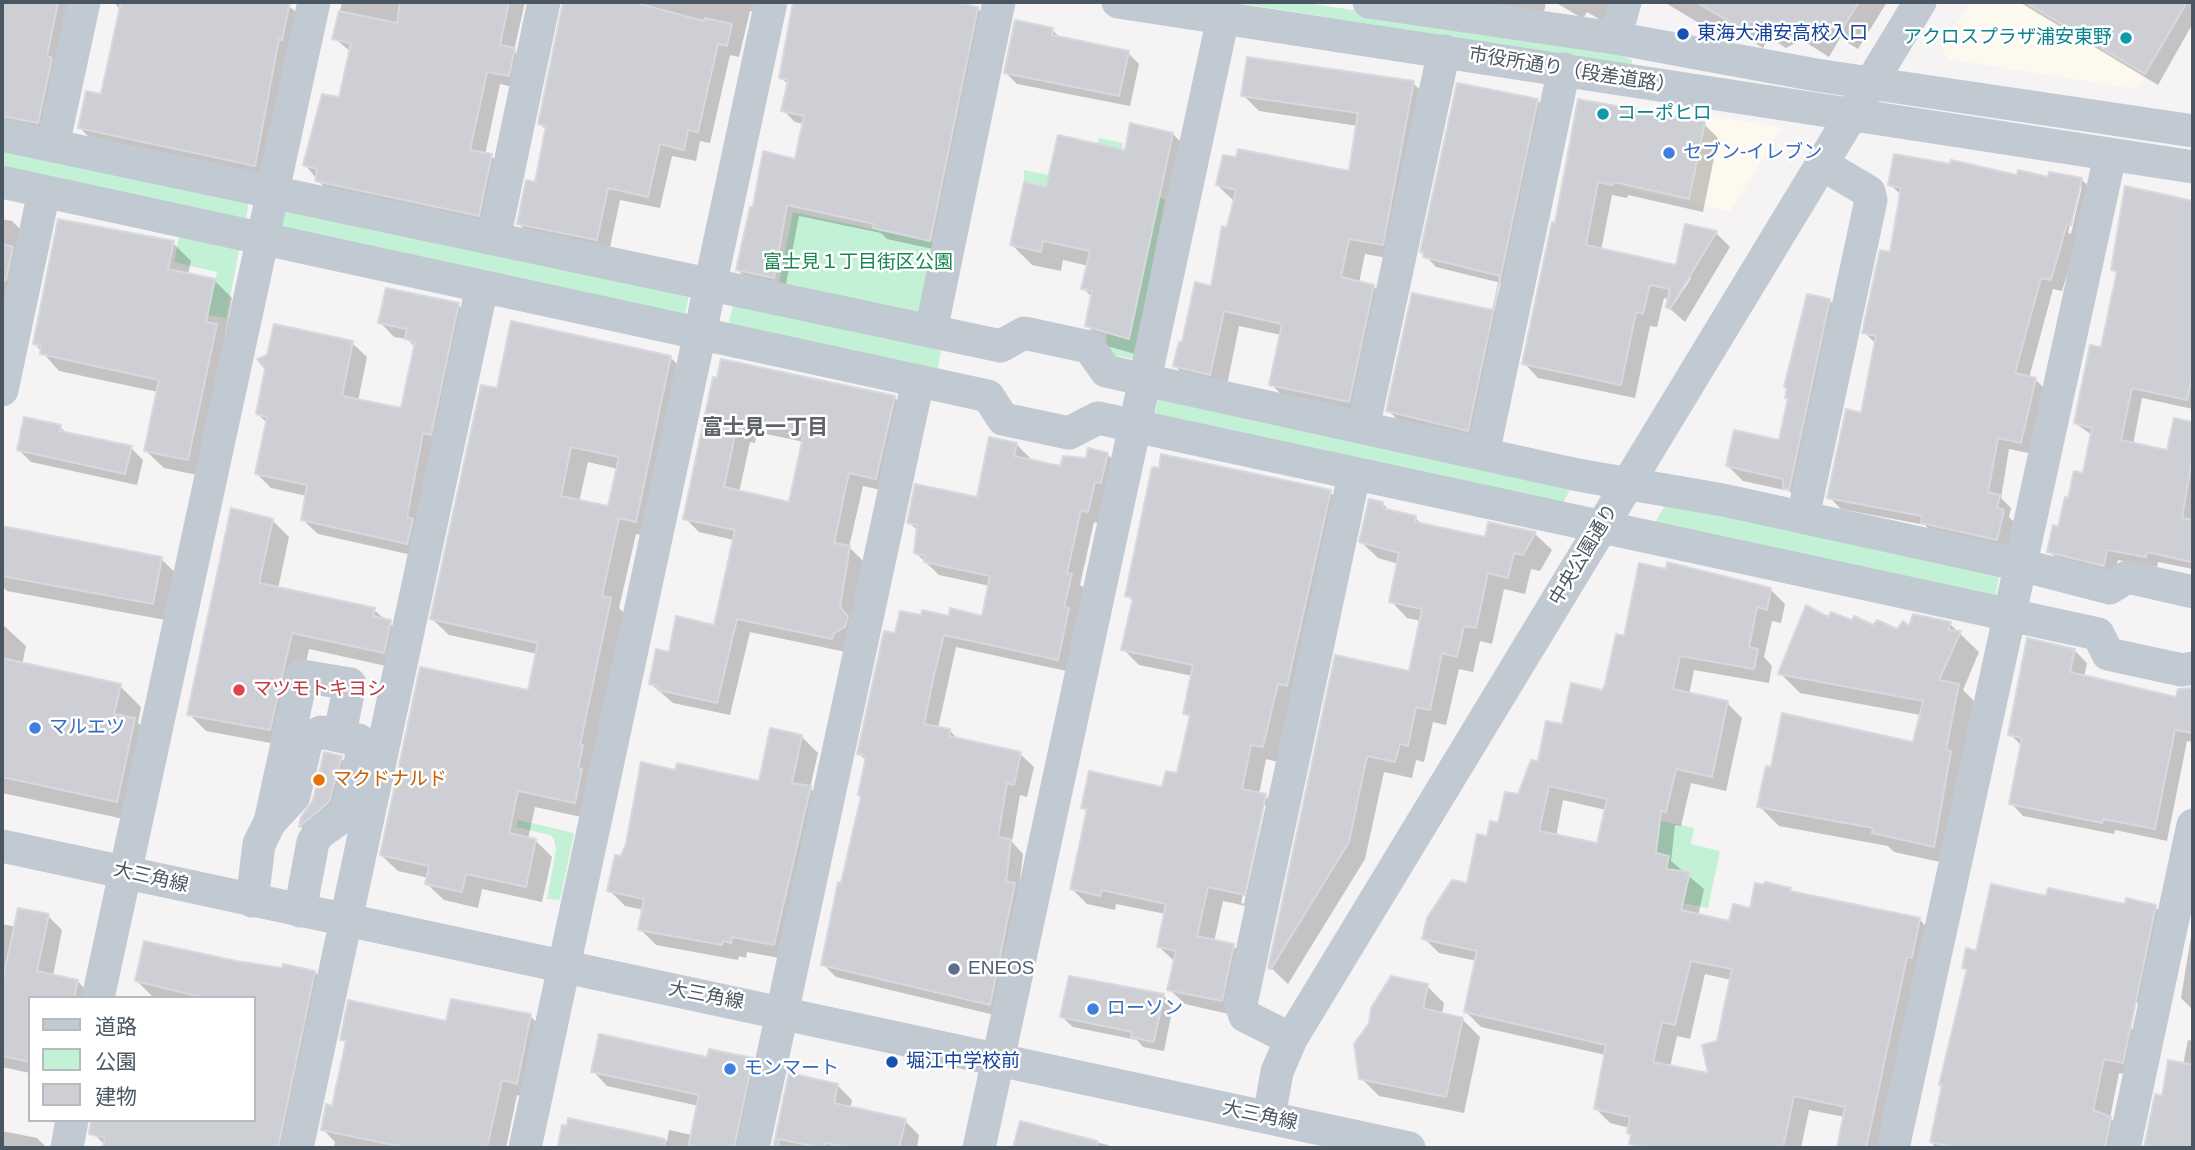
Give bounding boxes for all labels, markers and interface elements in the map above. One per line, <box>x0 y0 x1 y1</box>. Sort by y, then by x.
place label: 東海大浦安高校入口 <box>1697 23 1868 45</box>
marker: 東海大浦安高校入口 <box>1675 26 1691 42</box>
place label: アクロスプラザ浦安東野 <box>1903 27 2112 49</box>
marker: アクロスプラザ浦安東野 <box>2118 30 2134 46</box>
street label: 市役所通り（段差道路） <box>1467 43 1677 99</box>
place label: コーポヒロ <box>1617 103 1712 125</box>
marker: コーポヒロ <box>1595 106 1611 122</box>
place label: セブン-イレブン <box>1683 142 1822 164</box>
marker: セブン-イレブン <box>1661 145 1677 161</box>
park label: 富士見１丁目街区公園 <box>763 252 953 274</box>
district label: 富士見一丁目 <box>702 415 828 441</box>
street label: 中央公園通り <box>1545 500 1623 610</box>
place label: マツモトキヨシ <box>253 679 386 701</box>
marker: マツモトキヨシ <box>231 682 247 698</box>
place label: マルエツ <box>49 717 125 739</box>
marker: マルエツ <box>27 720 43 736</box>
place label: マクドナルド <box>333 769 447 791</box>
marker: マクドナルド <box>311 772 327 788</box>
street label: 大三角線 <box>111 858 191 898</box>
place label: ENEOS <box>968 958 1035 980</box>
marker: ENEOS <box>946 961 962 977</box>
street label: 大三角線 <box>667 978 745 1014</box>
legend <box>28 996 256 1122</box>
place label: ローソン <box>1107 998 1183 1020</box>
marker: ローソン <box>1085 1001 1101 1017</box>
text: 道路 <box>95 1015 137 1038</box>
text: 公園 <box>95 1050 137 1073</box>
place label: 堀江中学校前 <box>906 1051 1020 1073</box>
marker: 堀江中学校前 <box>884 1054 900 1070</box>
place label: モンマート <box>744 1058 839 1080</box>
marker: モンマート <box>722 1061 738 1077</box>
text: 建物 <box>95 1085 137 1108</box>
street label: 大三角線 <box>1220 1097 1300 1135</box>

